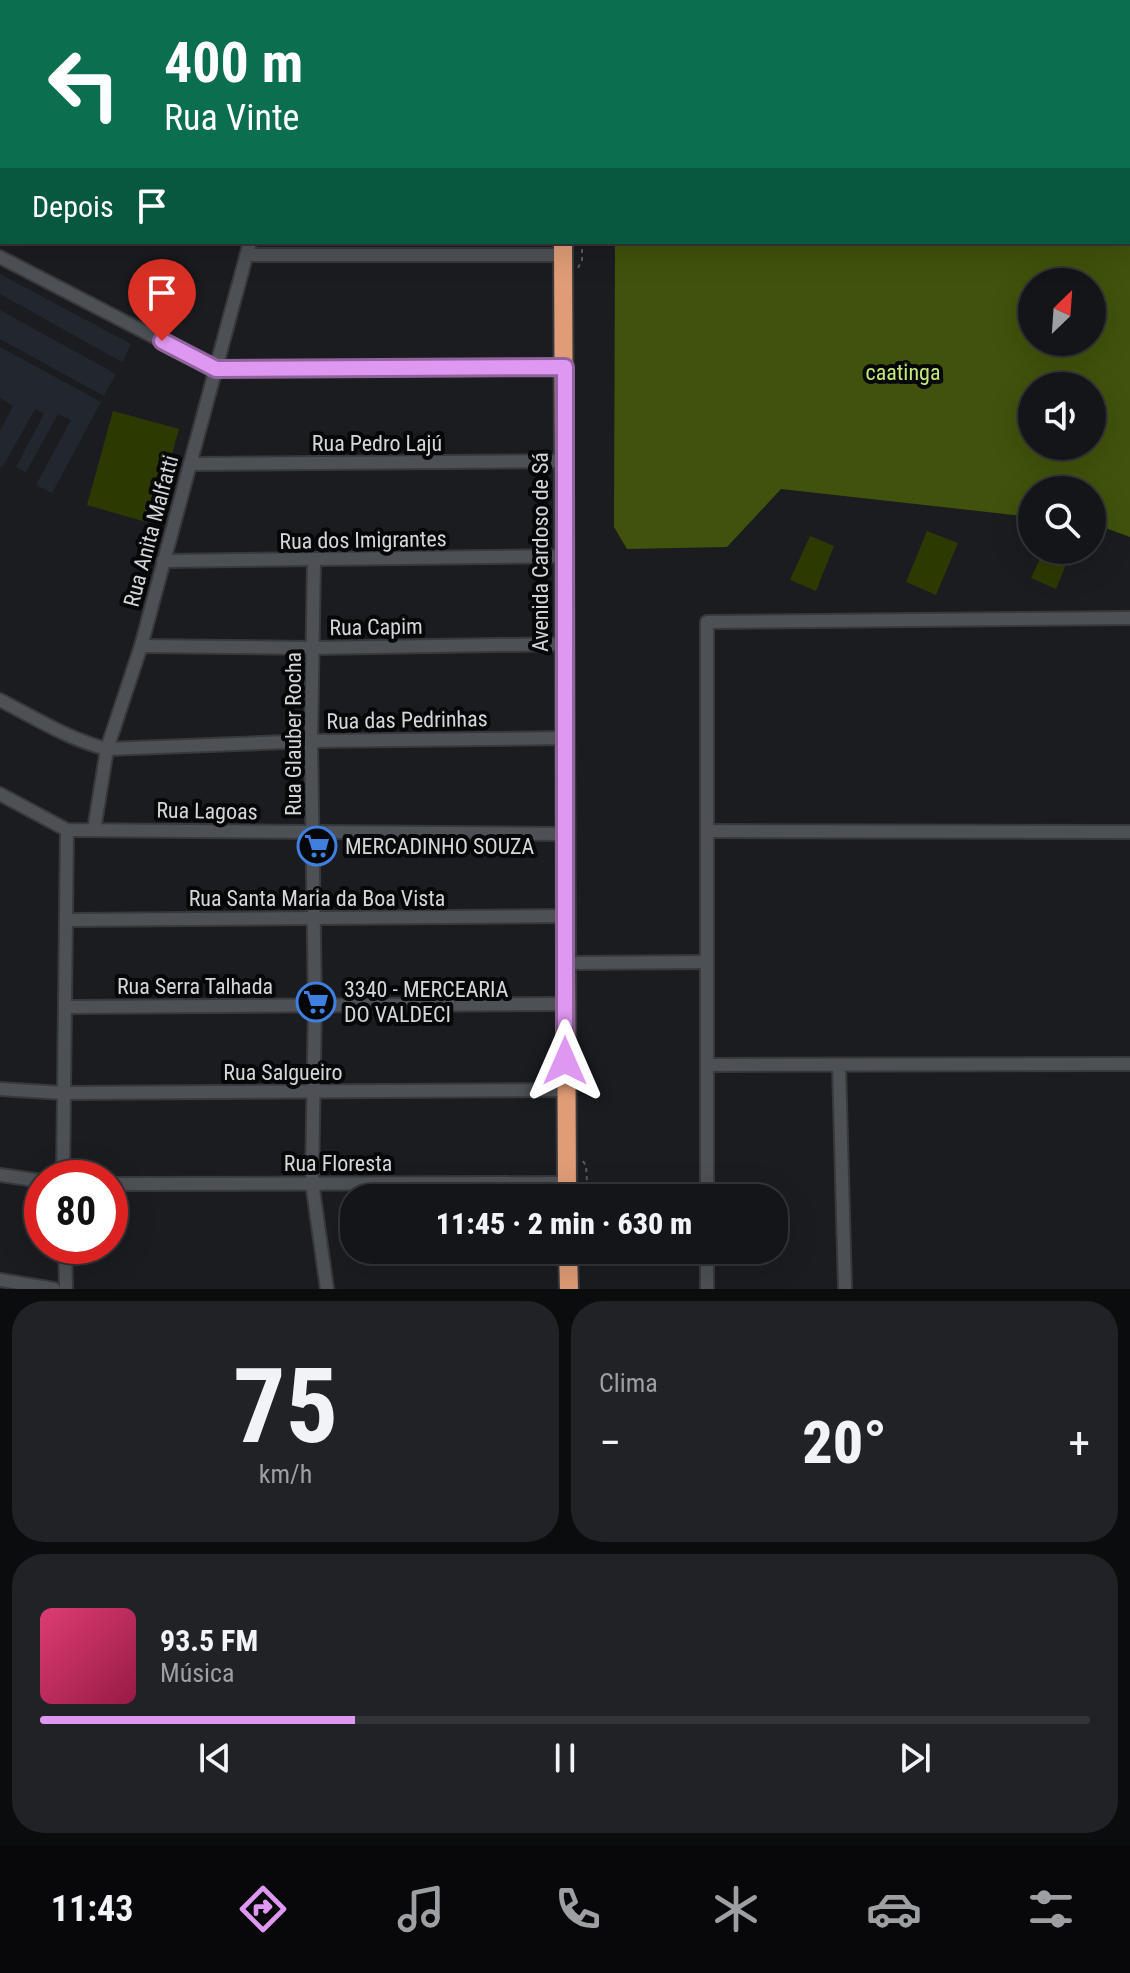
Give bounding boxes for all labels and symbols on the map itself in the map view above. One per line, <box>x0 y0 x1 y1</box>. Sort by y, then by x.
pin <box>128 259 196 341</box>
north arrow <box>1018 268 1106 356</box>
park label: caatinga <box>866 360 940 385</box>
street label: Rua Pedro Lajú <box>312 431 442 456</box>
street label: Rua Anita Malfatti <box>119 452 183 610</box>
street label: Avenida Cardoso de Sá <box>528 452 553 652</box>
street label: Rua dos Imigrantes <box>279 526 447 554</box>
street label: Rua Capim <box>329 614 423 640</box>
street label: Rua Glauber Rocha <box>281 652 306 816</box>
street label: Rua das Pedrinhas <box>326 706 488 734</box>
street label: Rua Lagoas <box>156 798 258 824</box>
supermarket icon: MERCADINHO SOUZA <box>296 825 338 867</box>
place label: MERCADINHO SOUZA <box>345 834 535 859</box>
street label: Rua Santa Maria da Boa Vista <box>189 886 445 911</box>
street label: Rua Serra Talhada <box>117 974 273 999</box>
place label: 3340 - MERCEARIA DO VALDECI <box>344 977 509 1027</box>
supermarket icon: 3340 - MERCEARIA DO VALDECI <box>295 981 337 1023</box>
position arrow <box>523 1019 607 1103</box>
street label: Rua Salgueiro <box>223 1060 343 1085</box>
street label: Rua Floresta <box>284 1151 392 1176</box>
speed limit sign: 80 <box>24 1160 128 1264</box>

